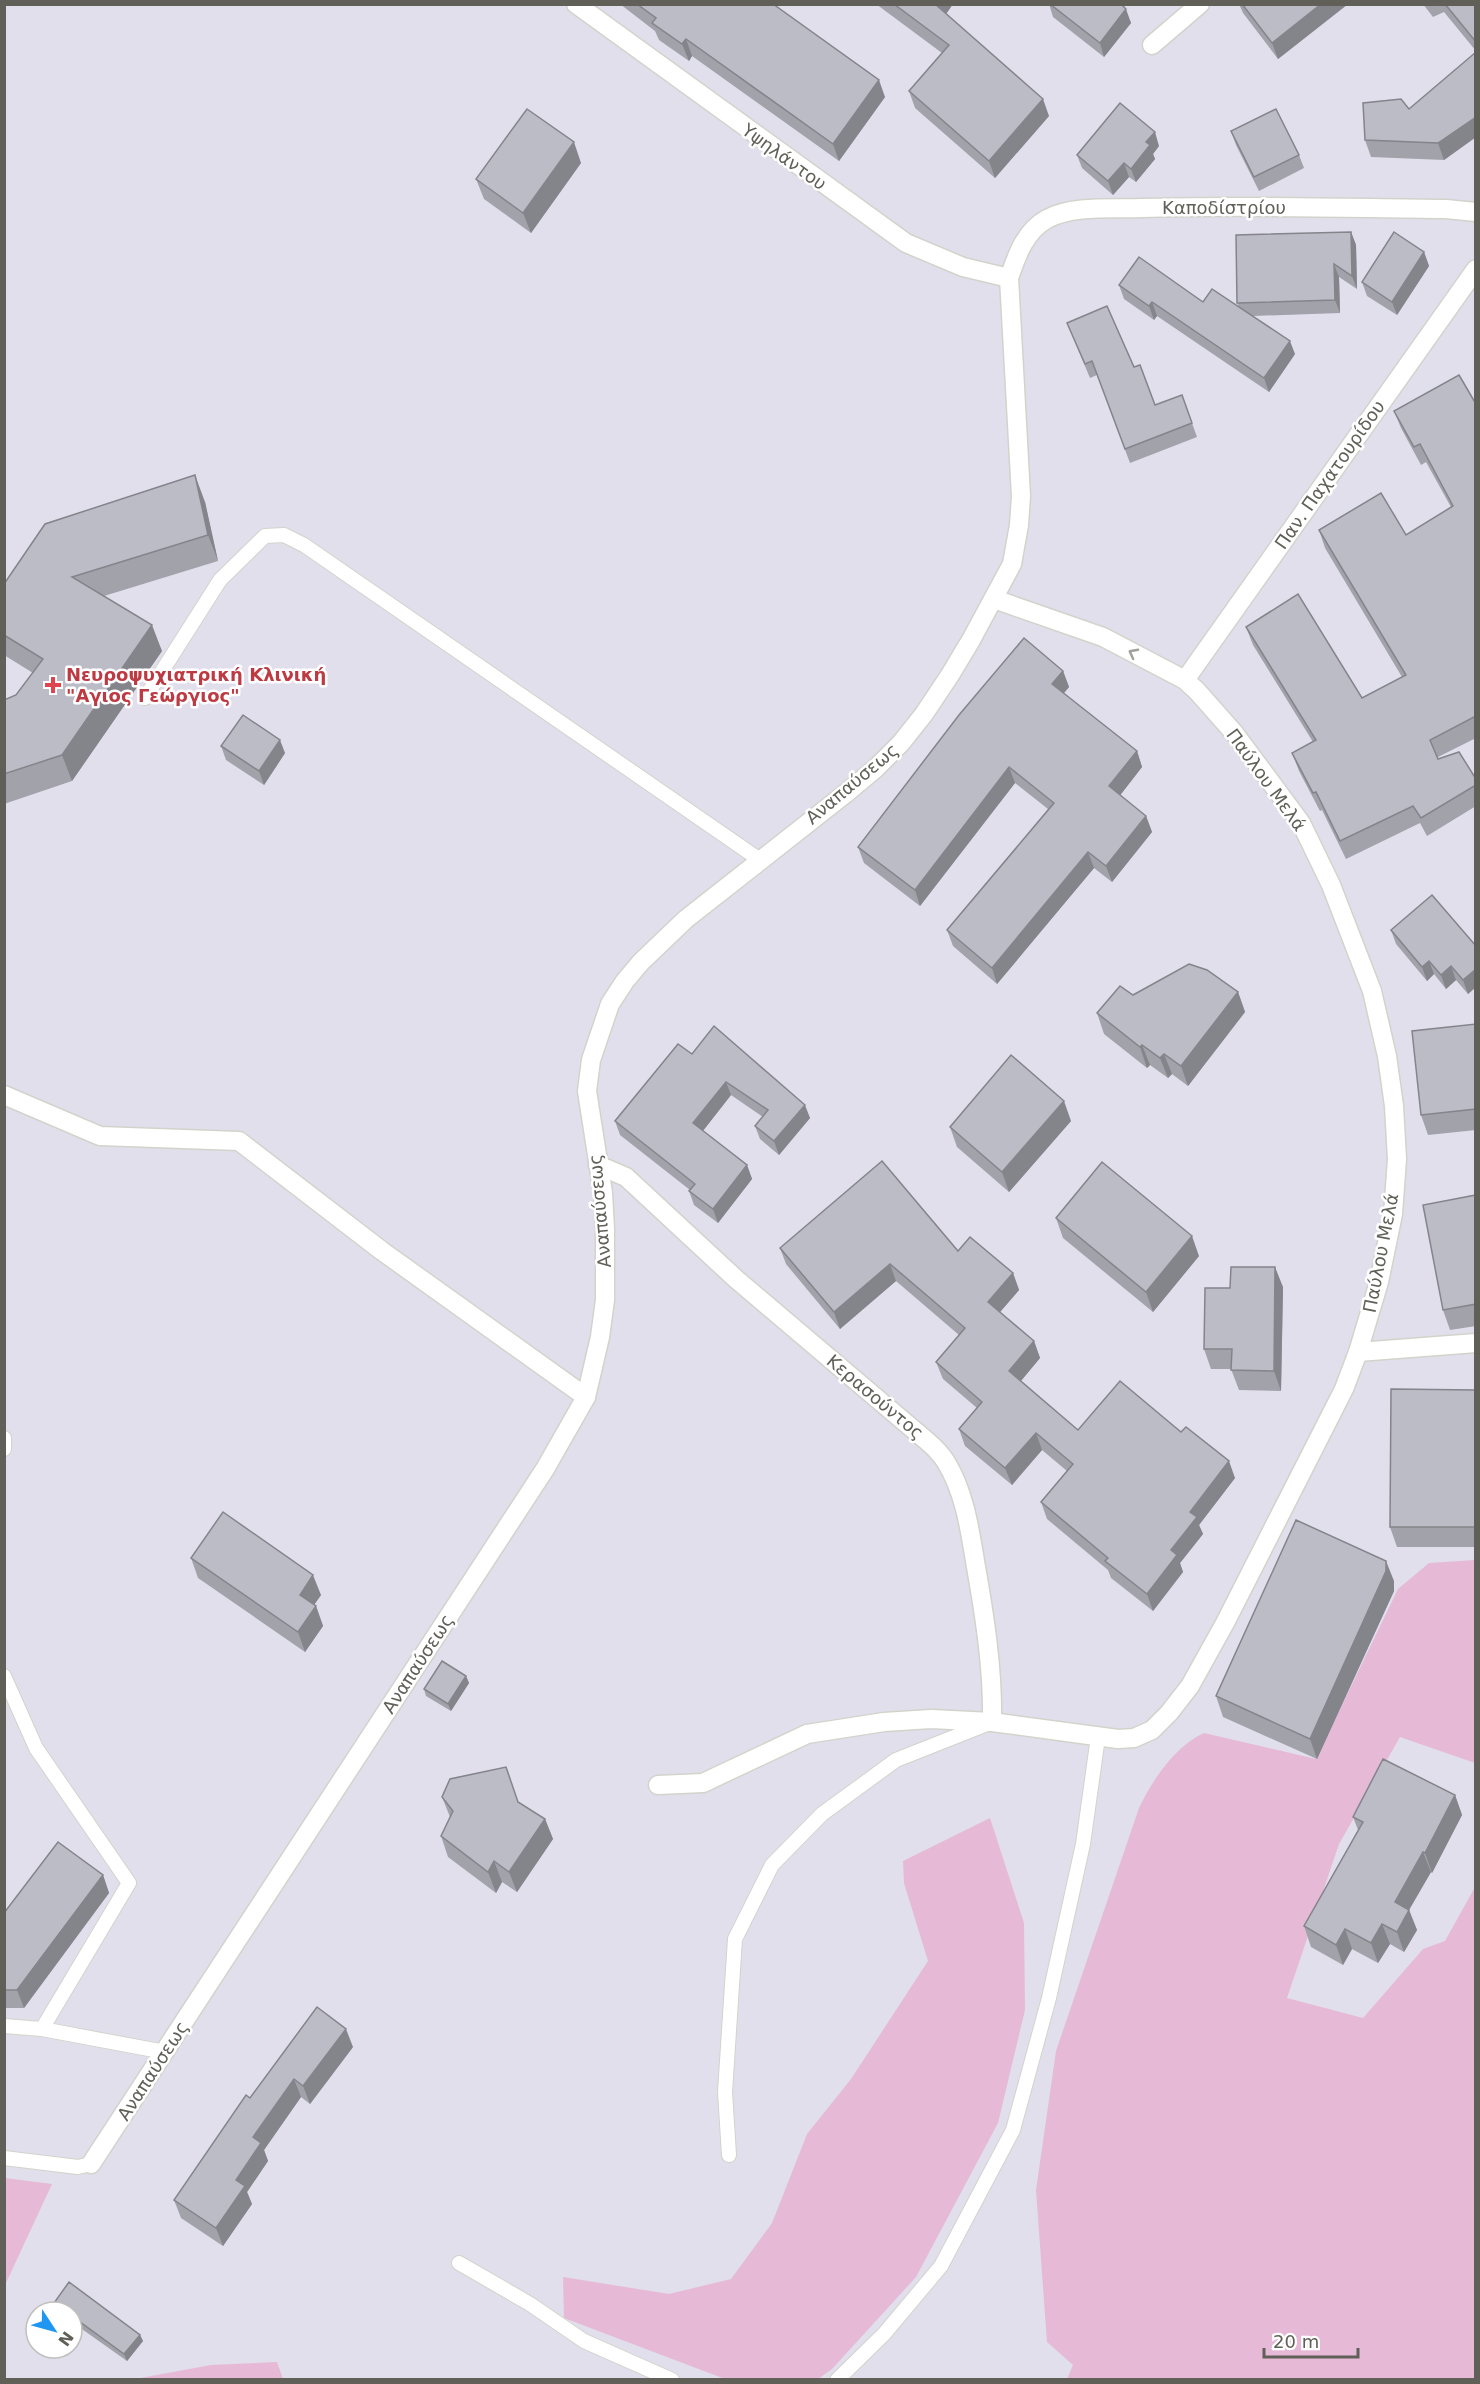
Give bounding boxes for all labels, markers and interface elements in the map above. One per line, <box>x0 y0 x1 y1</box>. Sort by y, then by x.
street label: Υψηλάντου <box>737 118 831 194</box>
street label: Καποδίστρίου <box>1162 197 1286 218</box>
street label: Παν. Παχατουρίδου <box>1270 396 1389 553</box>
one-way arrow <box>1129 649 1139 660</box>
place label: Νευροψυχιατρική Κλινική "Αγιος Γεώργιος" <box>66 664 326 706</box>
marker: Νευροψυχιατρική Κλινική "Αγιος Γεώργιος" <box>44 676 62 694</box>
street label: Παύλου Μελά <box>1222 724 1311 835</box>
street label: Αναπαύσεως <box>801 739 902 828</box>
street label: Αναπαύσεως <box>584 1153 615 1269</box>
street label: Παύλου Μελά <box>1359 1191 1402 1314</box>
street label: Κερασούντος <box>823 1350 928 1443</box>
street label: Αναπαύσεως <box>378 1610 457 1717</box>
street label: Αναπαύσεως <box>113 2017 192 2124</box>
north arrow <box>24 2300 84 2360</box>
scale bar <box>1264 2321 1358 2359</box>
text: N <box>54 2328 77 2350</box>
text: 20 m <box>1273 2331 1319 2352</box>

